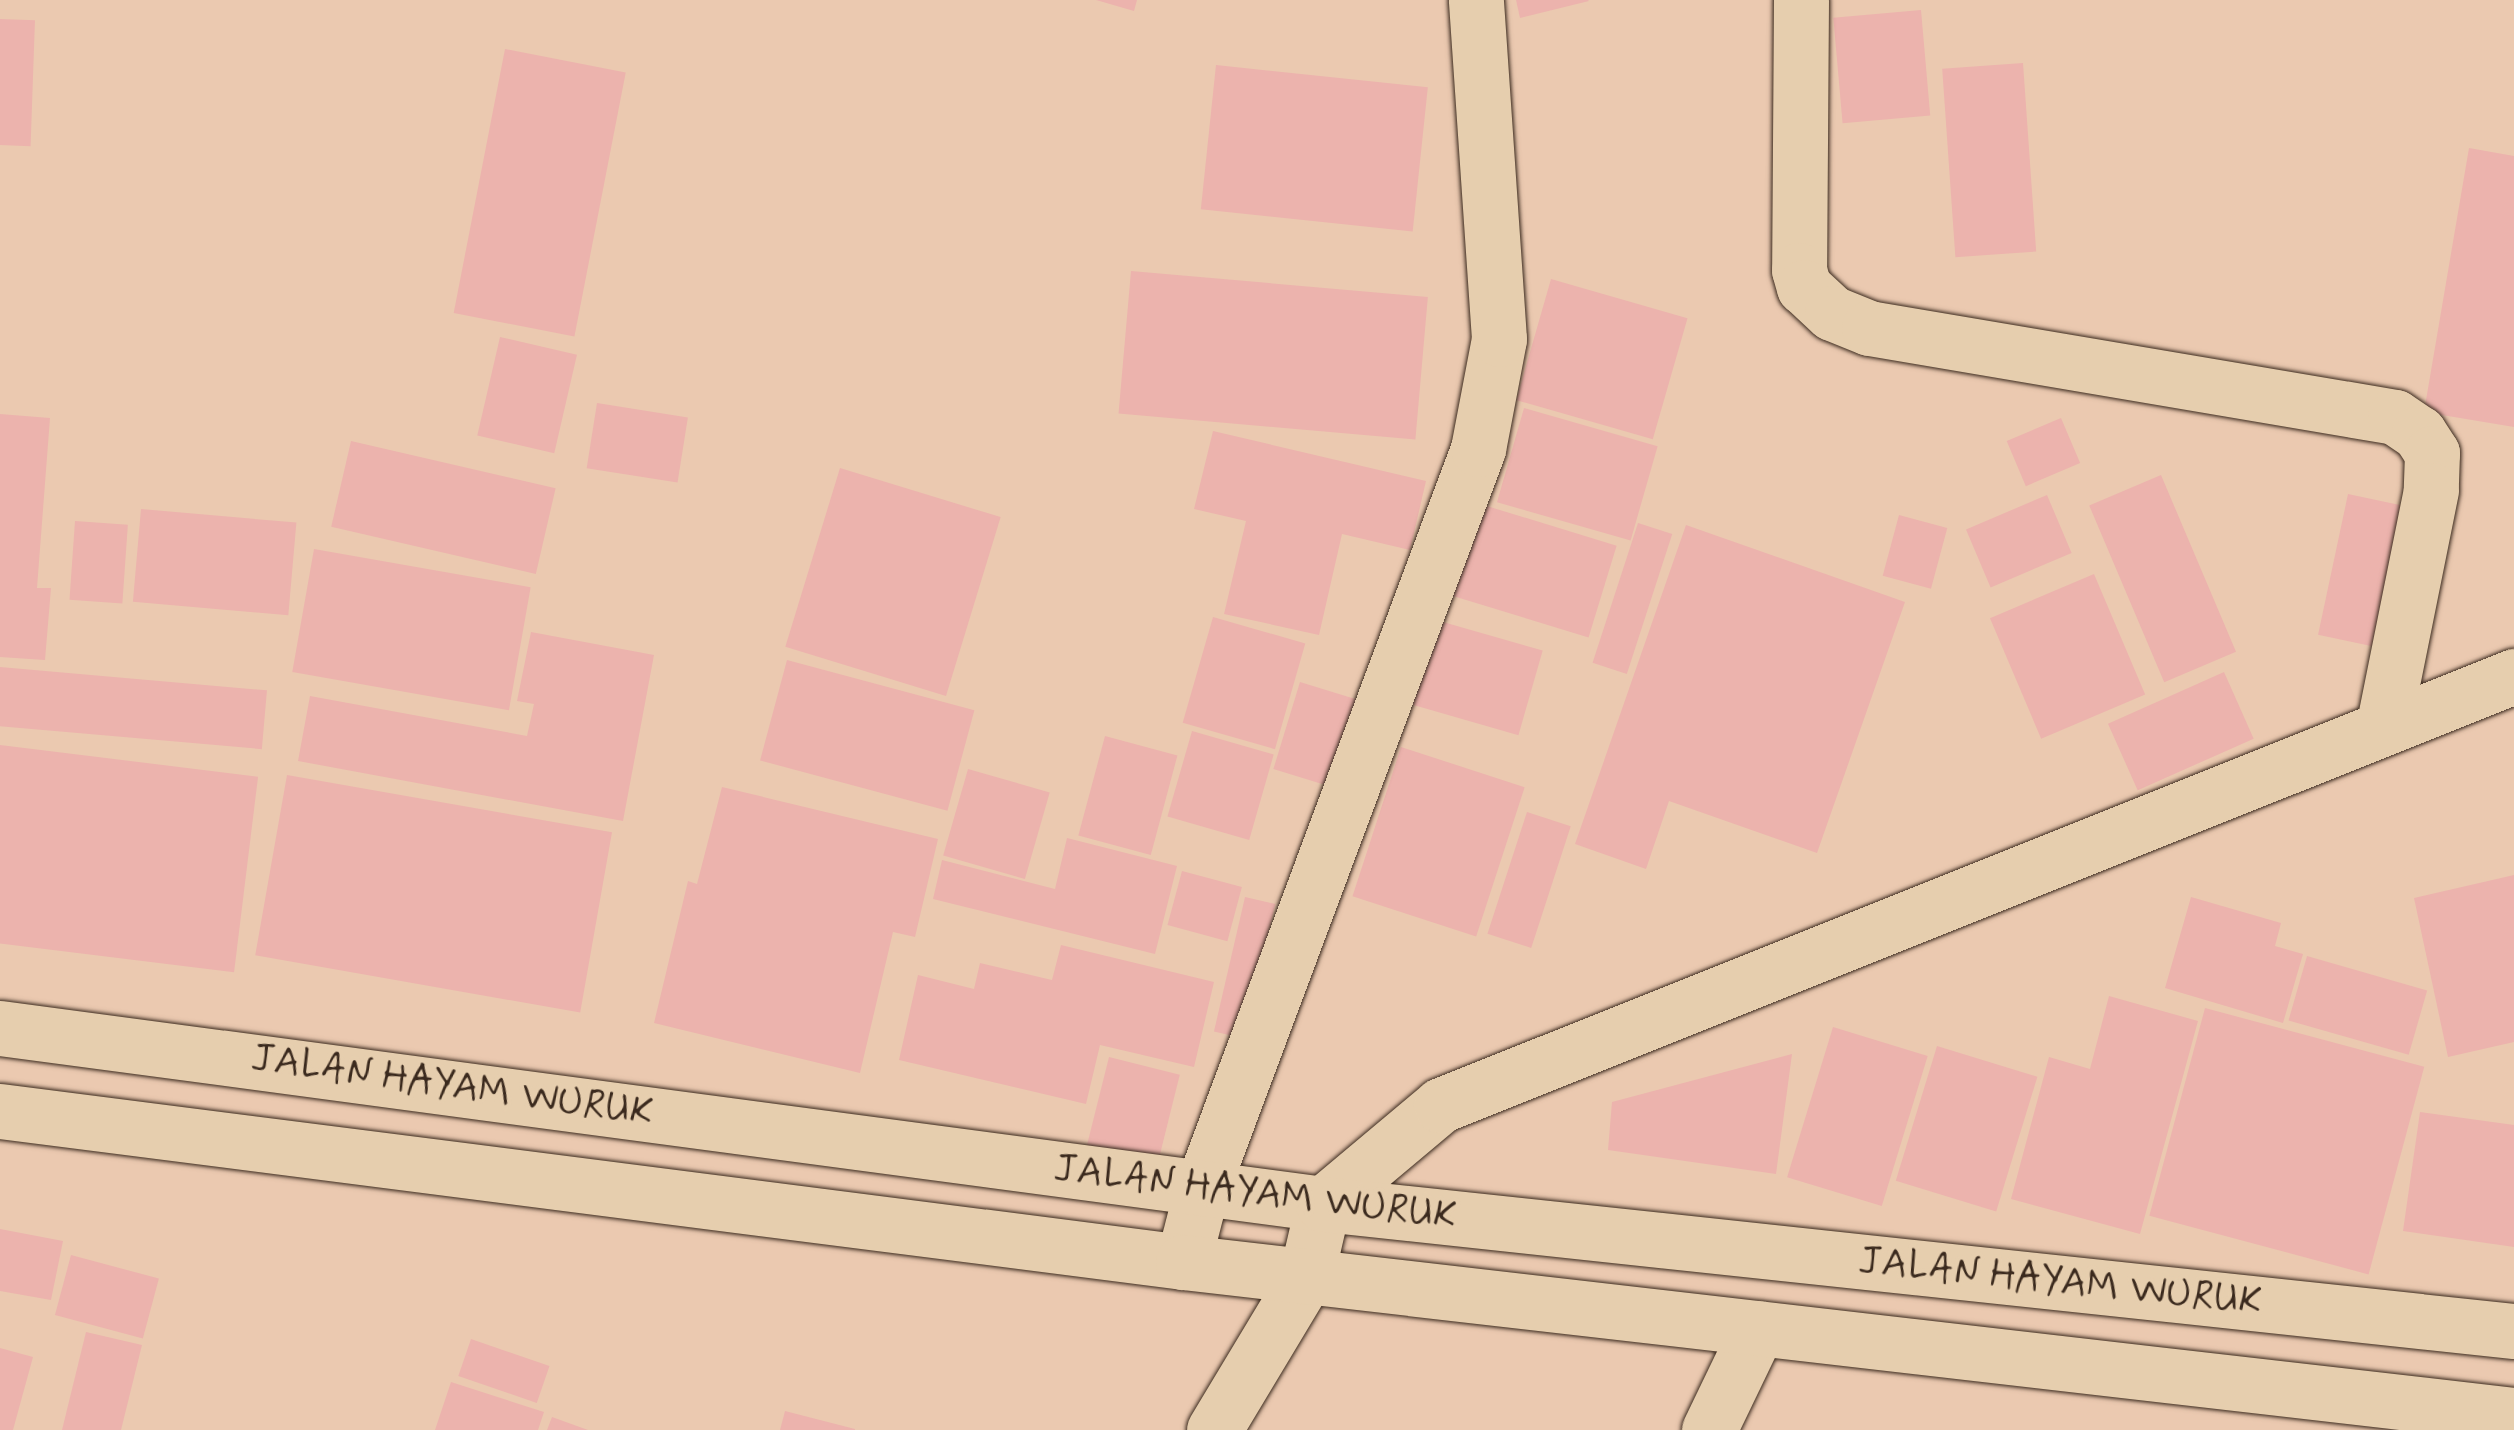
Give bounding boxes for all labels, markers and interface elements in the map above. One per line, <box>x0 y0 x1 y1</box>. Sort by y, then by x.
street label: JALAN HAYAM WURUK <box>248 1034 656 1138</box>
street label: JALAN HAYAM WURUK <box>1051 1144 1459 1242</box>
street label: JALAN HAYAM WURUK <box>1856 1237 2264 1327</box>

